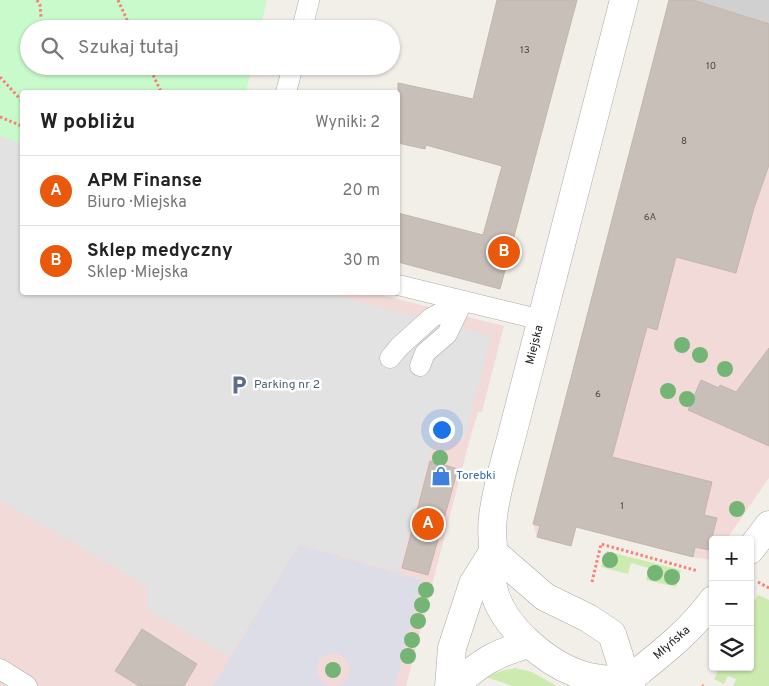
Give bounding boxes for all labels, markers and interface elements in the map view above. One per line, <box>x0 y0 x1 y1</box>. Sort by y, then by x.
search box <box>20 20 400 75</box>
icon: search <box>38 34 66 62</box>
text: Szukaj tutaj <box>78 36 179 60</box>
house number: 13 <box>520 44 530 57</box>
house number: 10 <box>706 60 716 73</box>
text: W pobliżu <box>40 109 135 136</box>
text: Wyniki: 2 <box>315 113 380 133</box>
house number: 8 <box>681 135 687 148</box>
text: APM Finanse <box>87 169 202 193</box>
text: A <box>50 181 62 201</box>
text: 20 m <box>343 181 380 201</box>
text: Biuro · Miejska <box>87 193 187 213</box>
house number: 6A <box>644 211 656 224</box>
pin: B <box>488 233 520 271</box>
text: Sklep medyczny <box>87 239 233 263</box>
text: B <box>50 251 62 271</box>
text: 30 m <box>343 251 380 271</box>
text: Sklep · Miejska <box>87 263 188 283</box>
street label: Miejska <box>522 324 548 366</box>
parking icon: Parking nr 2 <box>228 374 250 396</box>
place label: Parking nr 2 <box>254 377 320 393</box>
house number: 6 <box>595 388 601 401</box>
your location <box>429 417 455 443</box>
shop icon: Torebki <box>430 465 452 487</box>
place label: Torebki <box>456 468 496 484</box>
house number: 1 <box>620 500 624 513</box>
pin: A <box>412 505 444 543</box>
map controls <box>709 536 754 671</box>
button: + <box>709 536 754 581</box>
button: − <box>709 581 754 626</box>
street label: Młyńska <box>650 623 694 663</box>
button: layers <box>709 626 754 671</box>

